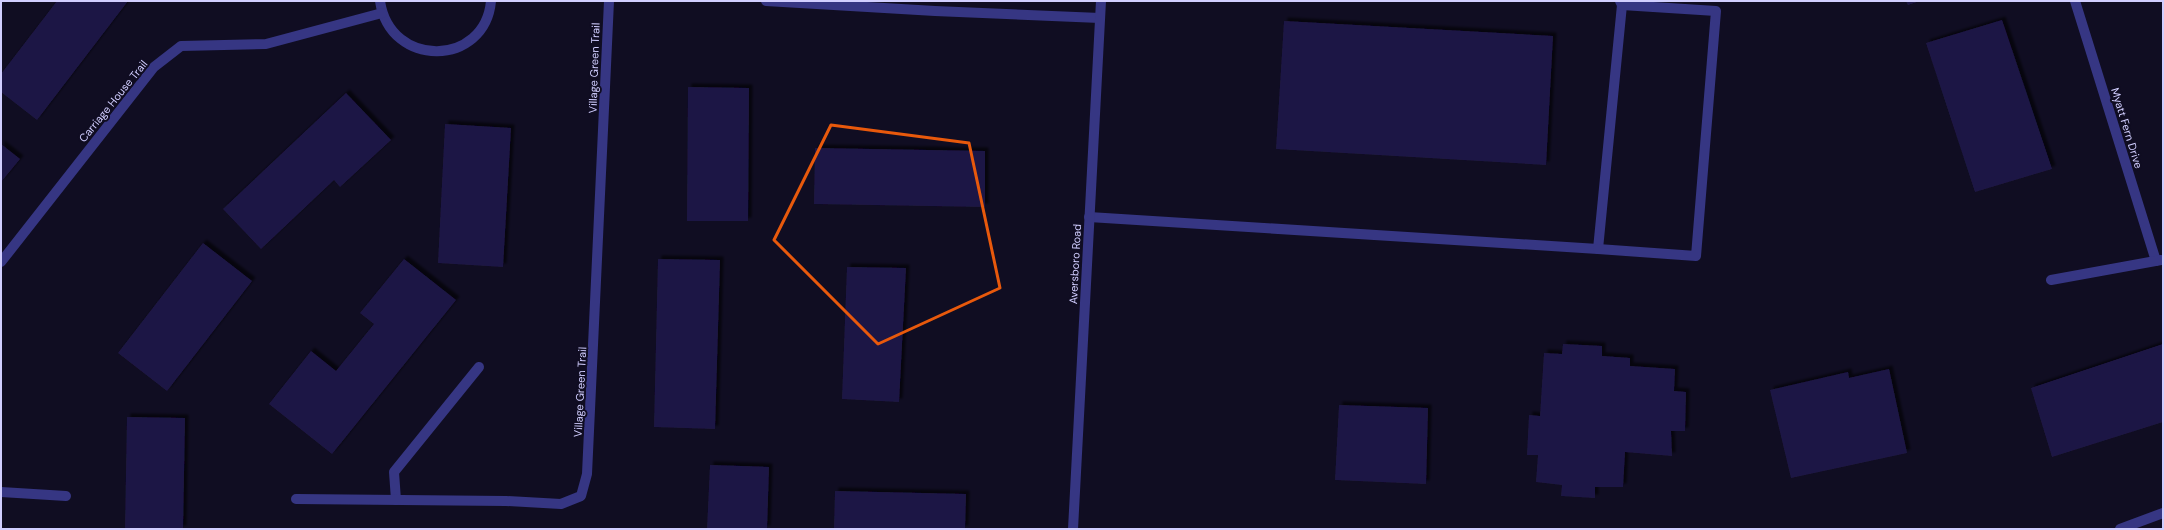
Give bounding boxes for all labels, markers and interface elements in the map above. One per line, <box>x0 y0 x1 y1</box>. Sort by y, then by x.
street label: Village Green Trail <box>585 22 603 114</box>
street label: Carriage House Trail <box>76 57 150 145</box>
street label: Myatt Fern Drive <box>2108 86 2146 170</box>
street label: Aversboro Road <box>1066 223 1084 305</box>
street label: Village Green Trail <box>571 346 589 438</box>

